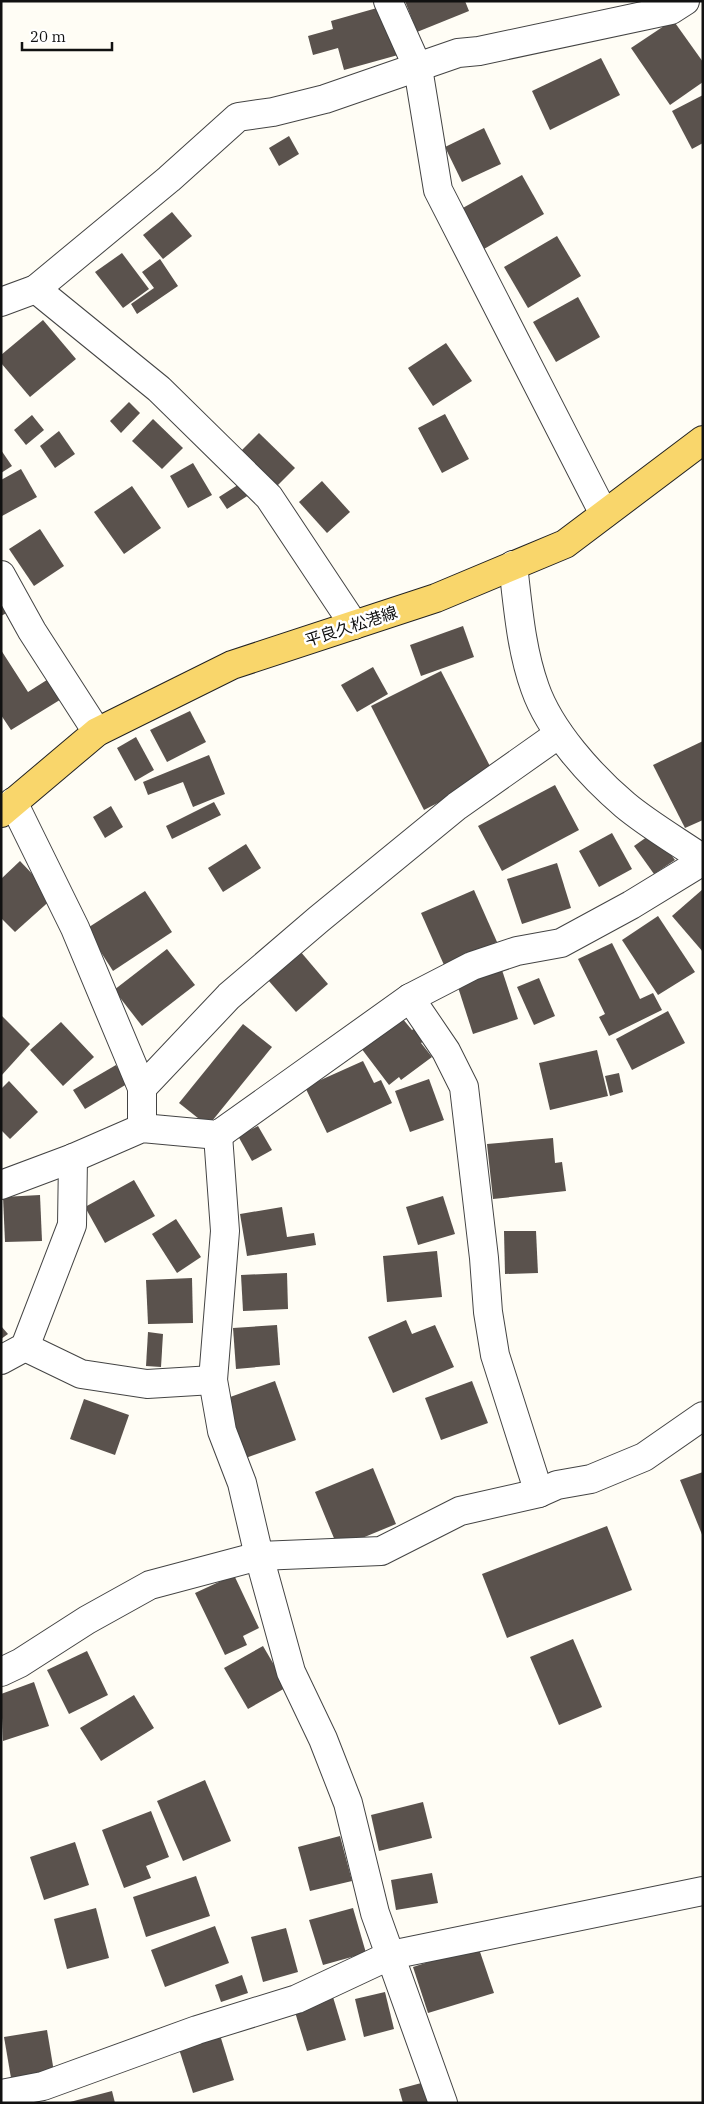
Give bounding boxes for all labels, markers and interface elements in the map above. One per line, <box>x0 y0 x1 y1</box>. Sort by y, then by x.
scale bar <box>22 20 112 52</box>
text: 20 m <box>30 27 66 46</box>
street label: 平良久松港線 <box>302 602 400 650</box>

